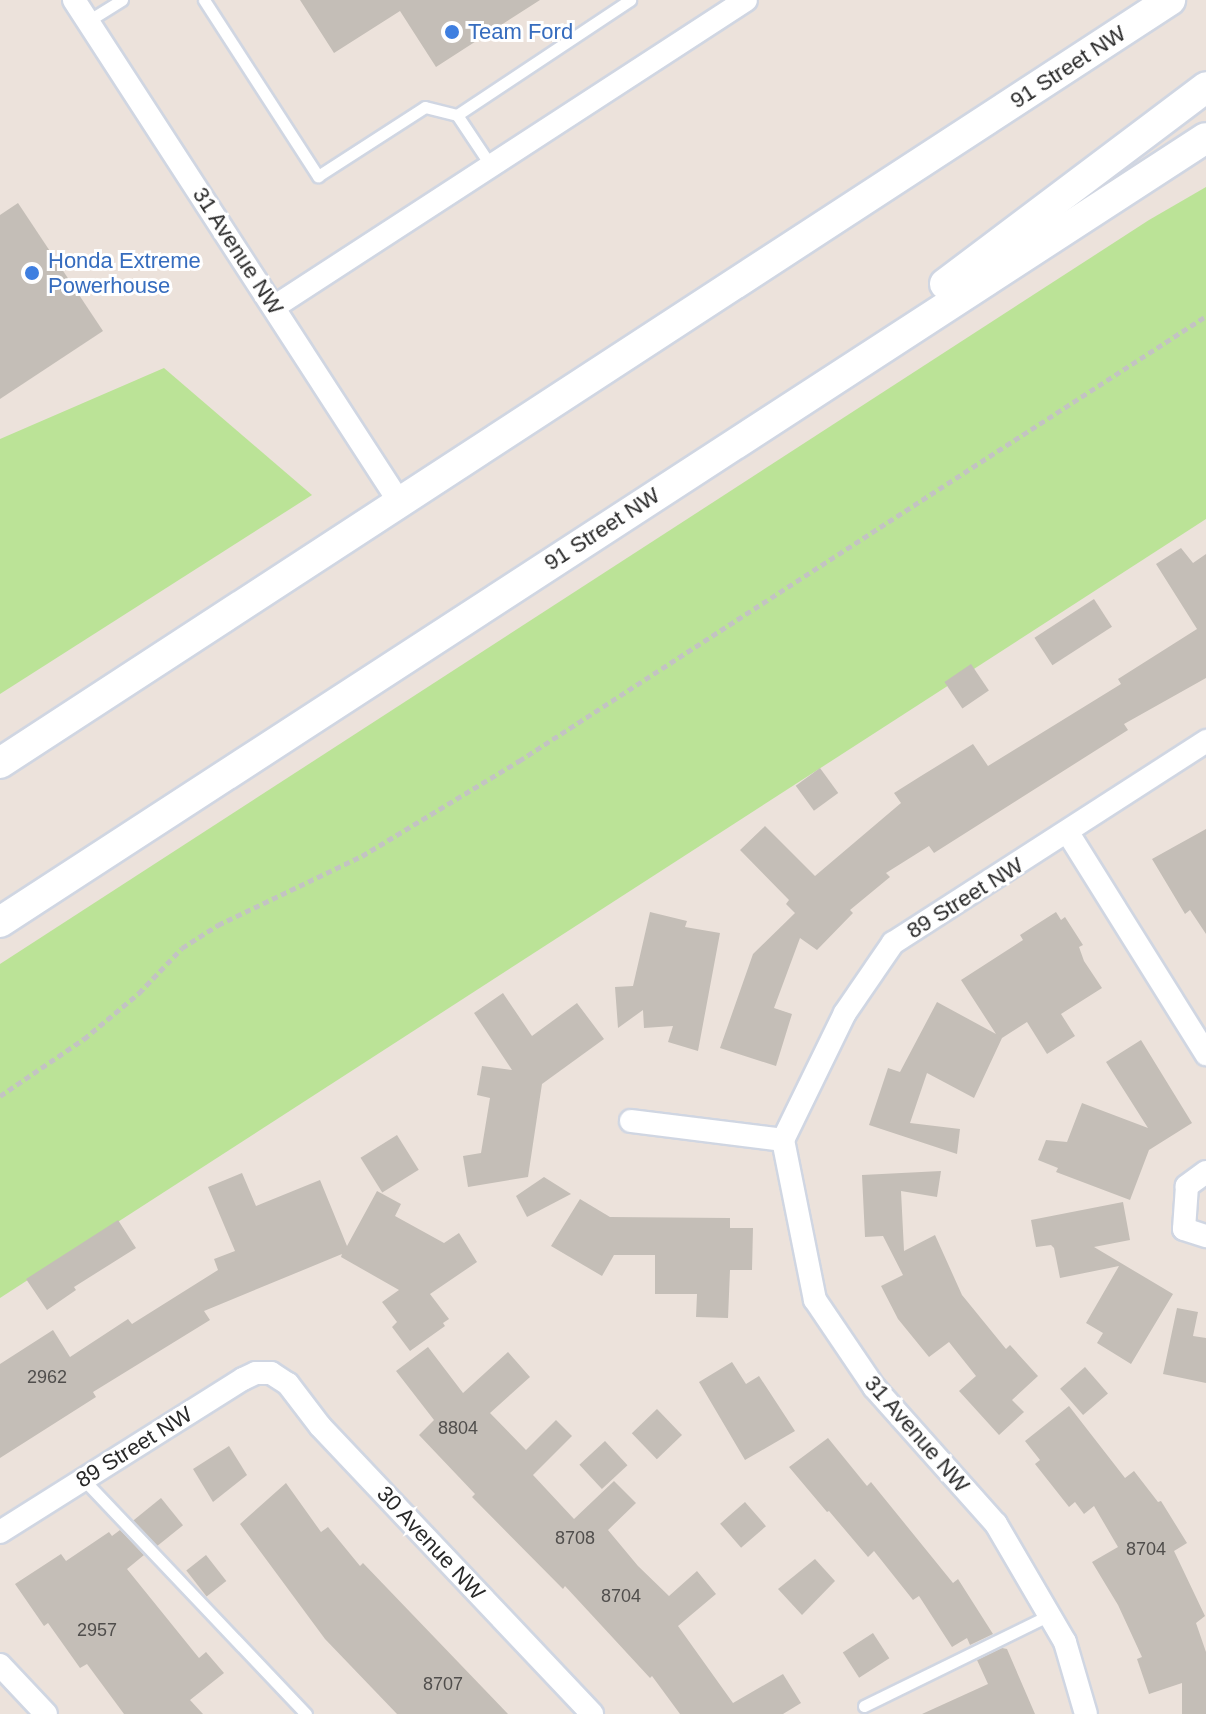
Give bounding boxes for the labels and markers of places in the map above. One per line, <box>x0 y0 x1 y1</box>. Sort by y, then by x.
place label: Team Ford <box>468 19 573 45</box>
marker: Team Ford <box>443 23 461 41</box>
place label: Honda Extreme Powerhouse <box>48 247 201 298</box>
marker: Honda Extreme Powerhouse <box>23 264 41 282</box>

